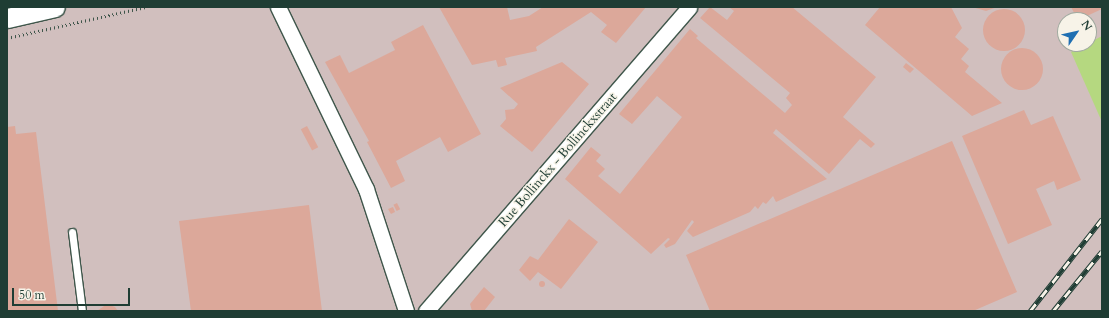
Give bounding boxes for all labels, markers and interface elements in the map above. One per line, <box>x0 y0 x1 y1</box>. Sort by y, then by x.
north arrow <box>1057 12 1097 52</box>
text: N <box>1078 17 1095 34</box>
street label: Rue Bollinckx - Bollinckxstraat <box>496 90 620 230</box>
scale bar <box>14 280 132 306</box>
text: 50 m <box>19 287 45 303</box>

